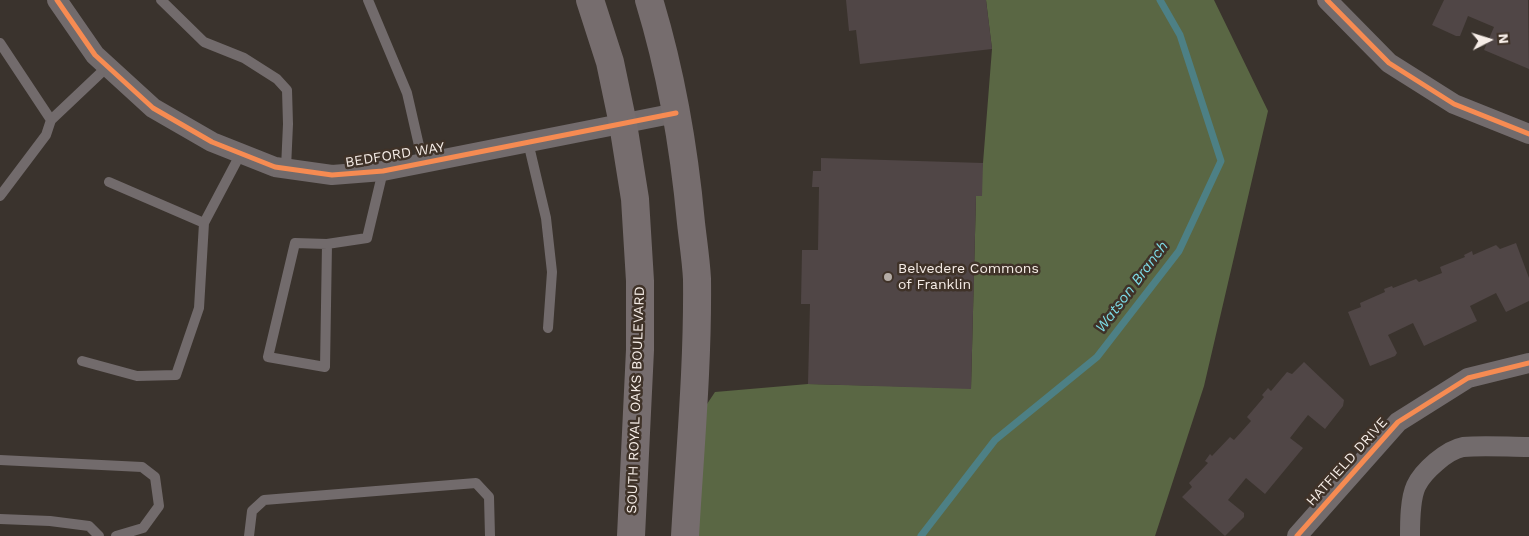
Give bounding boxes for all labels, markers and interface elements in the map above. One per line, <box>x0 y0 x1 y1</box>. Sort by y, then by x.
north arrow <box>1464 15 1514 65</box>
text: N <box>1496 33 1512 45</box>
street label: BEDFORD WAY <box>344 139 446 171</box>
water label: Watson Branch <box>1092 238 1172 336</box>
place label: Belvedere Commons of Franklin <box>898 261 1039 294</box>
marker: Belvedere Commons of Franklin <box>882 271 894 283</box>
street label: SOUTH ROYAL OAKS BOULEVARD <box>624 286 648 514</box>
street label: HATFIELD DRIVE <box>1303 414 1391 510</box>

